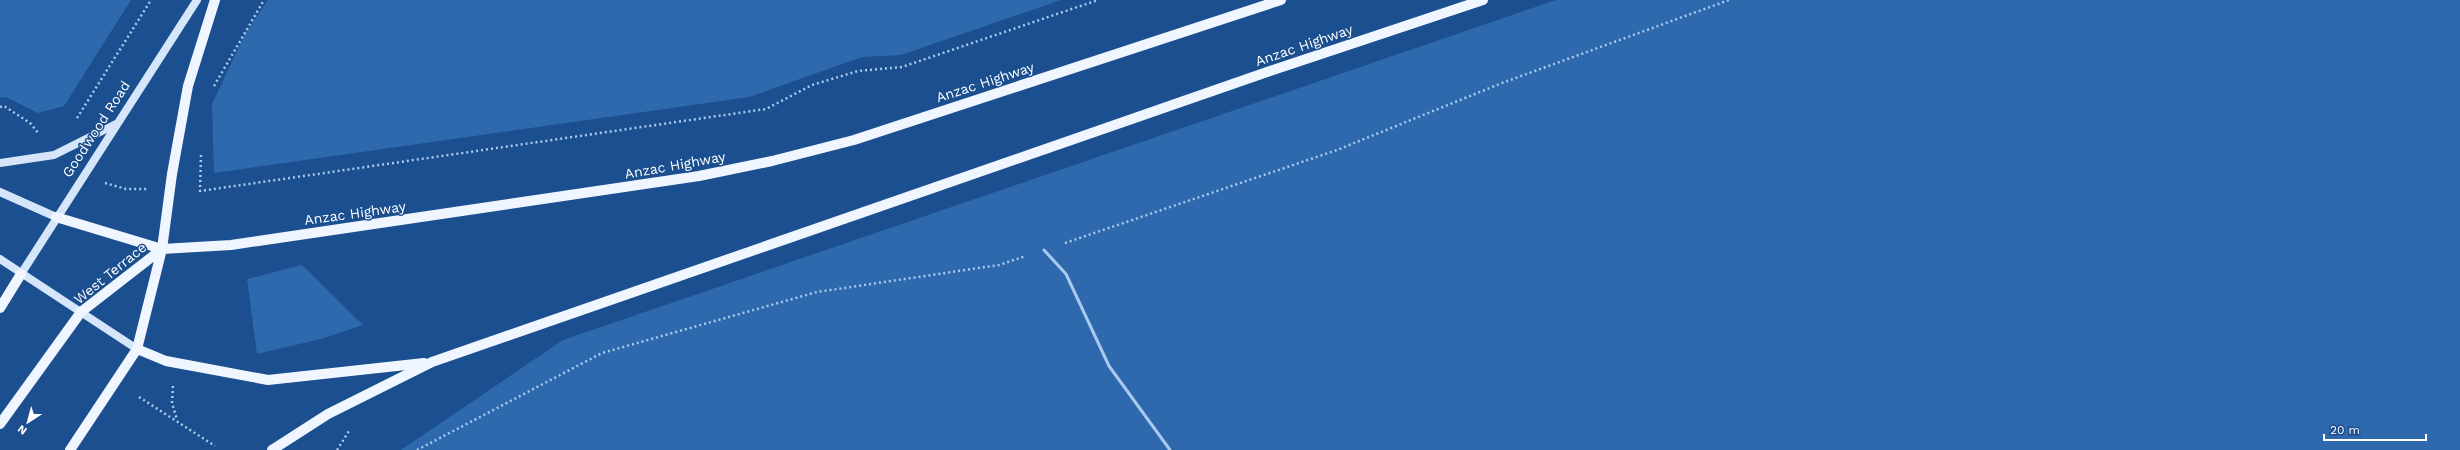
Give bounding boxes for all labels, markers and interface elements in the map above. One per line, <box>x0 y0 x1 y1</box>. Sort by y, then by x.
street label: Anzac Highway <box>1253 21 1356 69</box>
street label: Anzac Highway <box>934 58 1037 105</box>
street label: Goodwood Road <box>59 78 133 180</box>
street label: Anzac Highway <box>623 148 727 182</box>
street label: Anzac Highway <box>303 198 407 228</box>
street label: West Terrace <box>70 239 150 307</box>
north arrow <box>8 402 48 442</box>
scale bar <box>2324 416 2426 442</box>
text: N <box>15 422 30 437</box>
text: 20 m <box>2330 423 2360 437</box>

